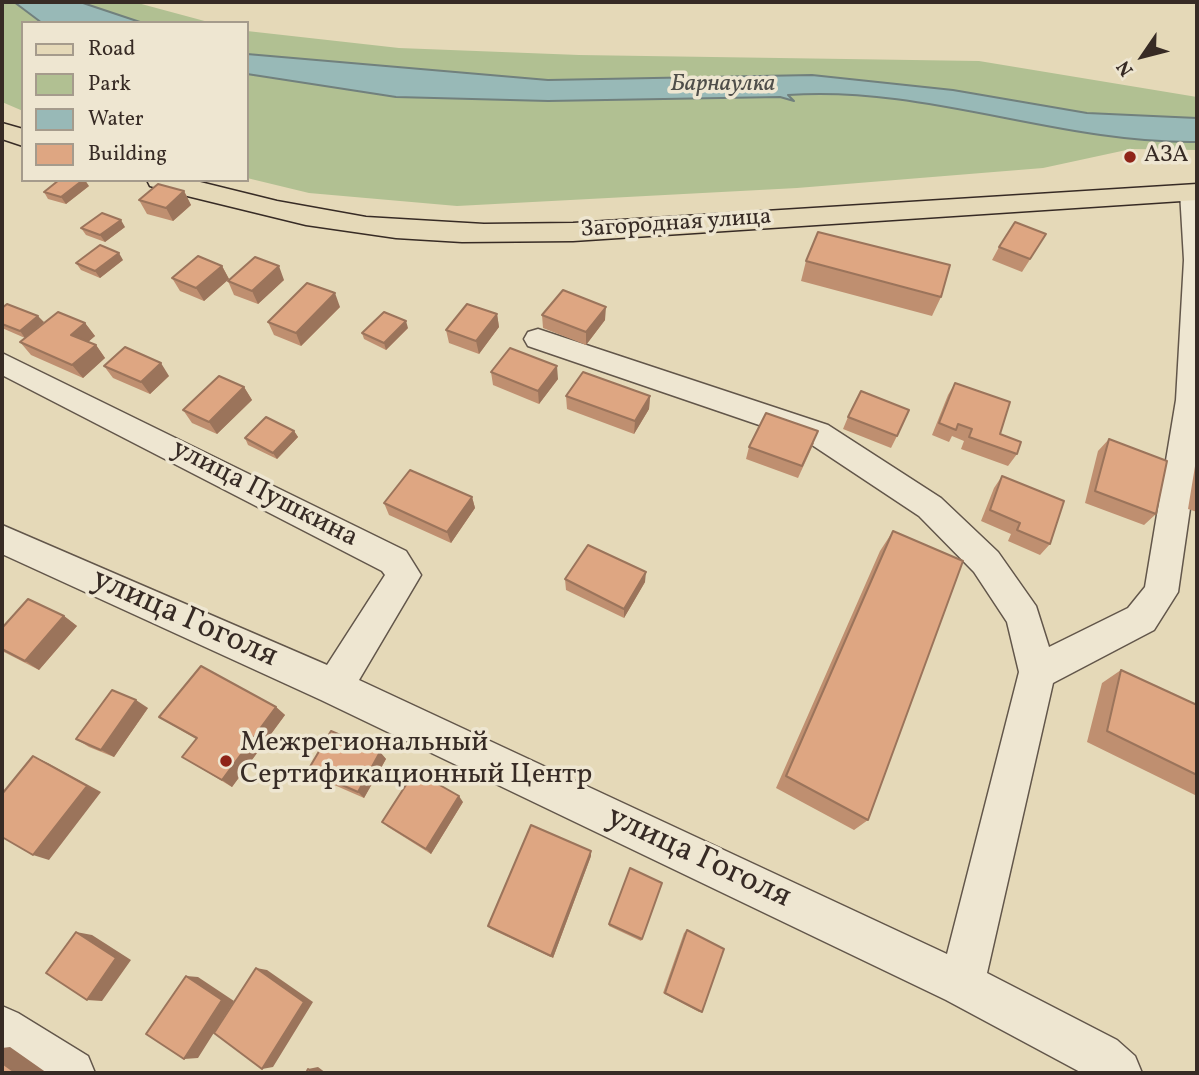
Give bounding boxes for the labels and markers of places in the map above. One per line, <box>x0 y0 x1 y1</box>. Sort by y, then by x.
place label: АЗА <box>1144 143 1188 171</box>
marker: АЗА <box>1122 149 1138 165</box>
place label: Межрегиональный Сертификационный Центр <box>240 728 592 794</box>
marker: Межрегиональный Сертификационный Центр <box>218 753 234 769</box>

